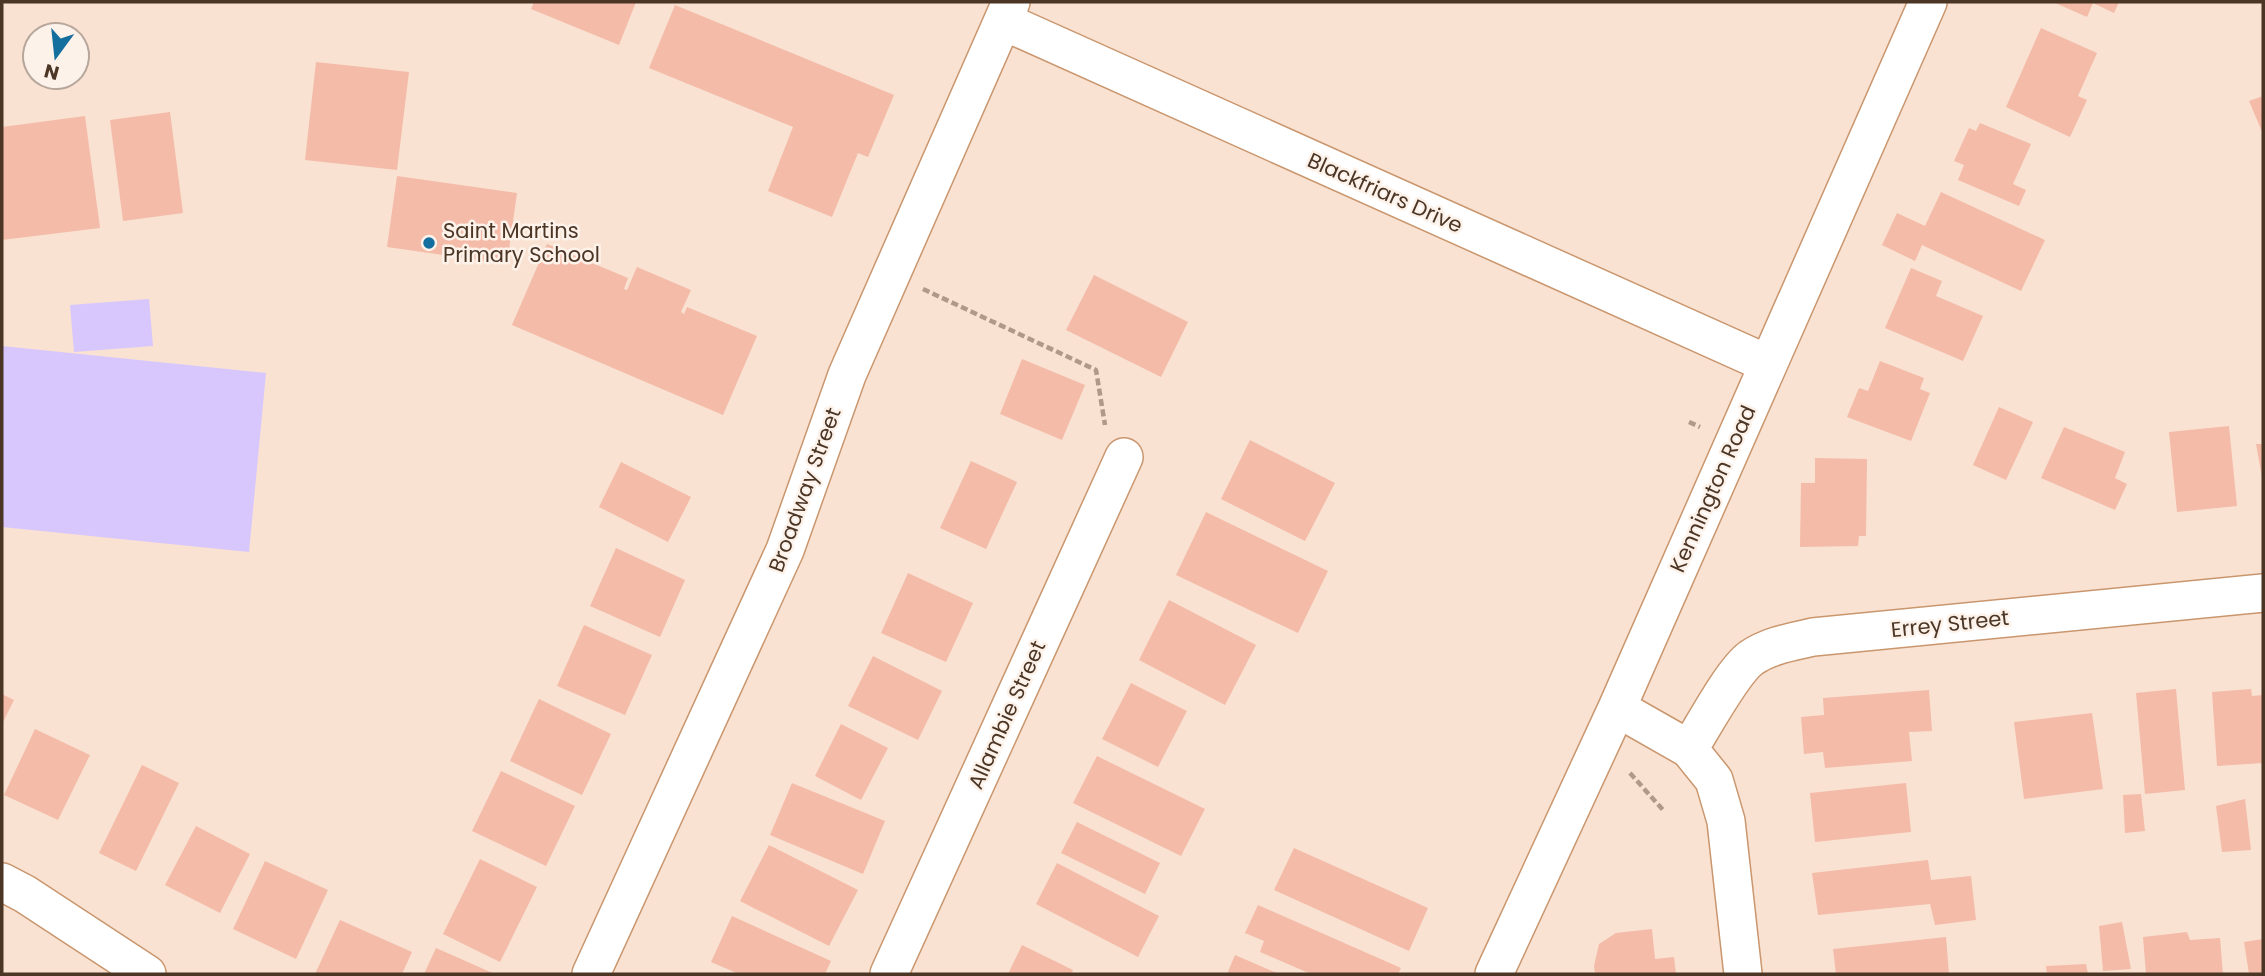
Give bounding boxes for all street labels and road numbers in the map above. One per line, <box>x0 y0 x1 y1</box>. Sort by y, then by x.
street label: Blackfriars Drive <box>1303 145 1467 240</box>
street label: Kennington Road <box>1663 401 1762 577</box>
street label: Broadway Street <box>761 404 848 576</box>
street label: Errey Street <box>1890 603 2010 644</box>
street label: Allambie Street <box>961 636 1052 794</box>

